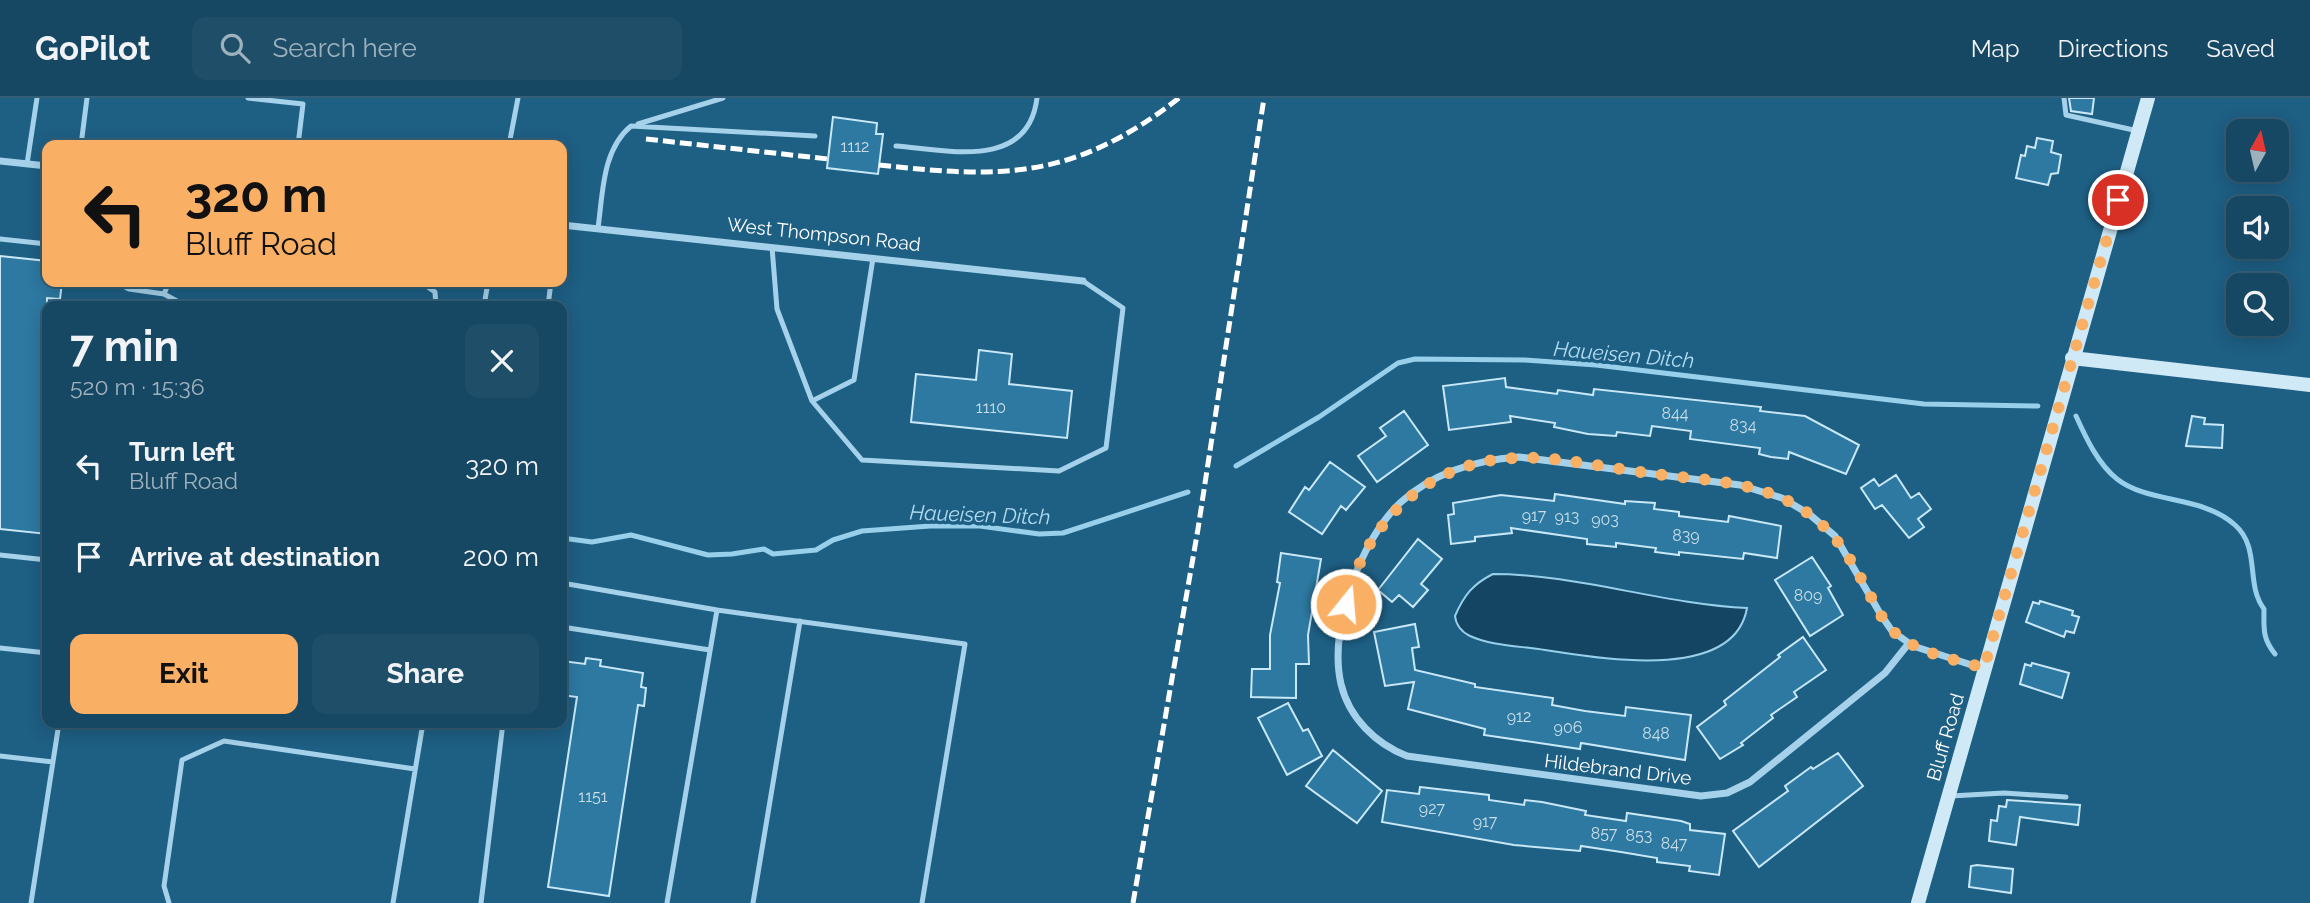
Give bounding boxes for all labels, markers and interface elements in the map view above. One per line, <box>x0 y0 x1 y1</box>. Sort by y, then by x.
search box <box>192 17 682 80</box>
text: GoPilot <box>35 29 150 68</box>
icon: search <box>216 29 254 67</box>
text: Search here <box>272 33 417 63</box>
text: Map <box>1971 34 2020 63</box>
text: Directions <box>2058 34 2168 63</box>
text: Saved <box>2206 34 2275 63</box>
north arrow <box>2226 119 2289 182</box>
map controls <box>2226 119 2289 336</box>
house number: 1112 <box>841 137 869 156</box>
text: 320 m <box>185 166 327 223</box>
icon: left <box>70 168 161 259</box>
pin <box>2088 170 2148 230</box>
icon: arrive <box>2099 181 2137 219</box>
button: sound <box>2226 196 2289 259</box>
street label: West Thompson Road <box>726 213 922 255</box>
text: Bluff Road <box>185 225 337 262</box>
button: search <box>2226 273 2289 336</box>
text: 7 min <box>70 322 179 371</box>
button: close <box>465 324 539 398</box>
water label: Haueisen Ditch <box>1553 336 1695 373</box>
text: 520 m · 15:36 <box>70 373 205 400</box>
house number: 1110 <box>976 398 1006 417</box>
house number: 844 <box>1662 404 1689 423</box>
house number: 834 <box>1730 416 1757 435</box>
text: Turn left <box>129 437 235 467</box>
icon: left <box>70 447 108 485</box>
text: 320 m <box>465 451 539 481</box>
text: Bluff Road <box>129 467 238 494</box>
water label: Haueisen Ditch <box>909 500 1051 529</box>
house number: 917 <box>1522 506 1547 525</box>
house number: 913 <box>1555 507 1579 526</box>
house number: 903 <box>1591 510 1619 529</box>
house number: 839 <box>1672 526 1700 545</box>
icon: arrive <box>70 538 108 576</box>
text: Arrive at destination <box>129 542 380 572</box>
text: 200 m <box>463 542 539 572</box>
position arrow <box>1309 567 1383 641</box>
house number: 809 <box>1794 586 1822 605</box>
button: Exit <box>70 634 298 714</box>
button: Share <box>312 634 539 714</box>
street label: Bluff Road <box>1922 691 1968 783</box>
house number: 912 <box>1507 707 1531 726</box>
house number: 906 <box>1554 718 1582 737</box>
house number: 848 <box>1642 724 1670 743</box>
street label: Hildebrand Drive <box>1543 749 1693 789</box>
house number: 1151 <box>578 787 608 806</box>
house number: 927 <box>1419 799 1446 818</box>
house number: 917 <box>1473 812 1498 831</box>
house number: 857 <box>1591 824 1618 843</box>
house number: 853 <box>1626 826 1652 845</box>
house number: 847 <box>1661 834 1688 853</box>

